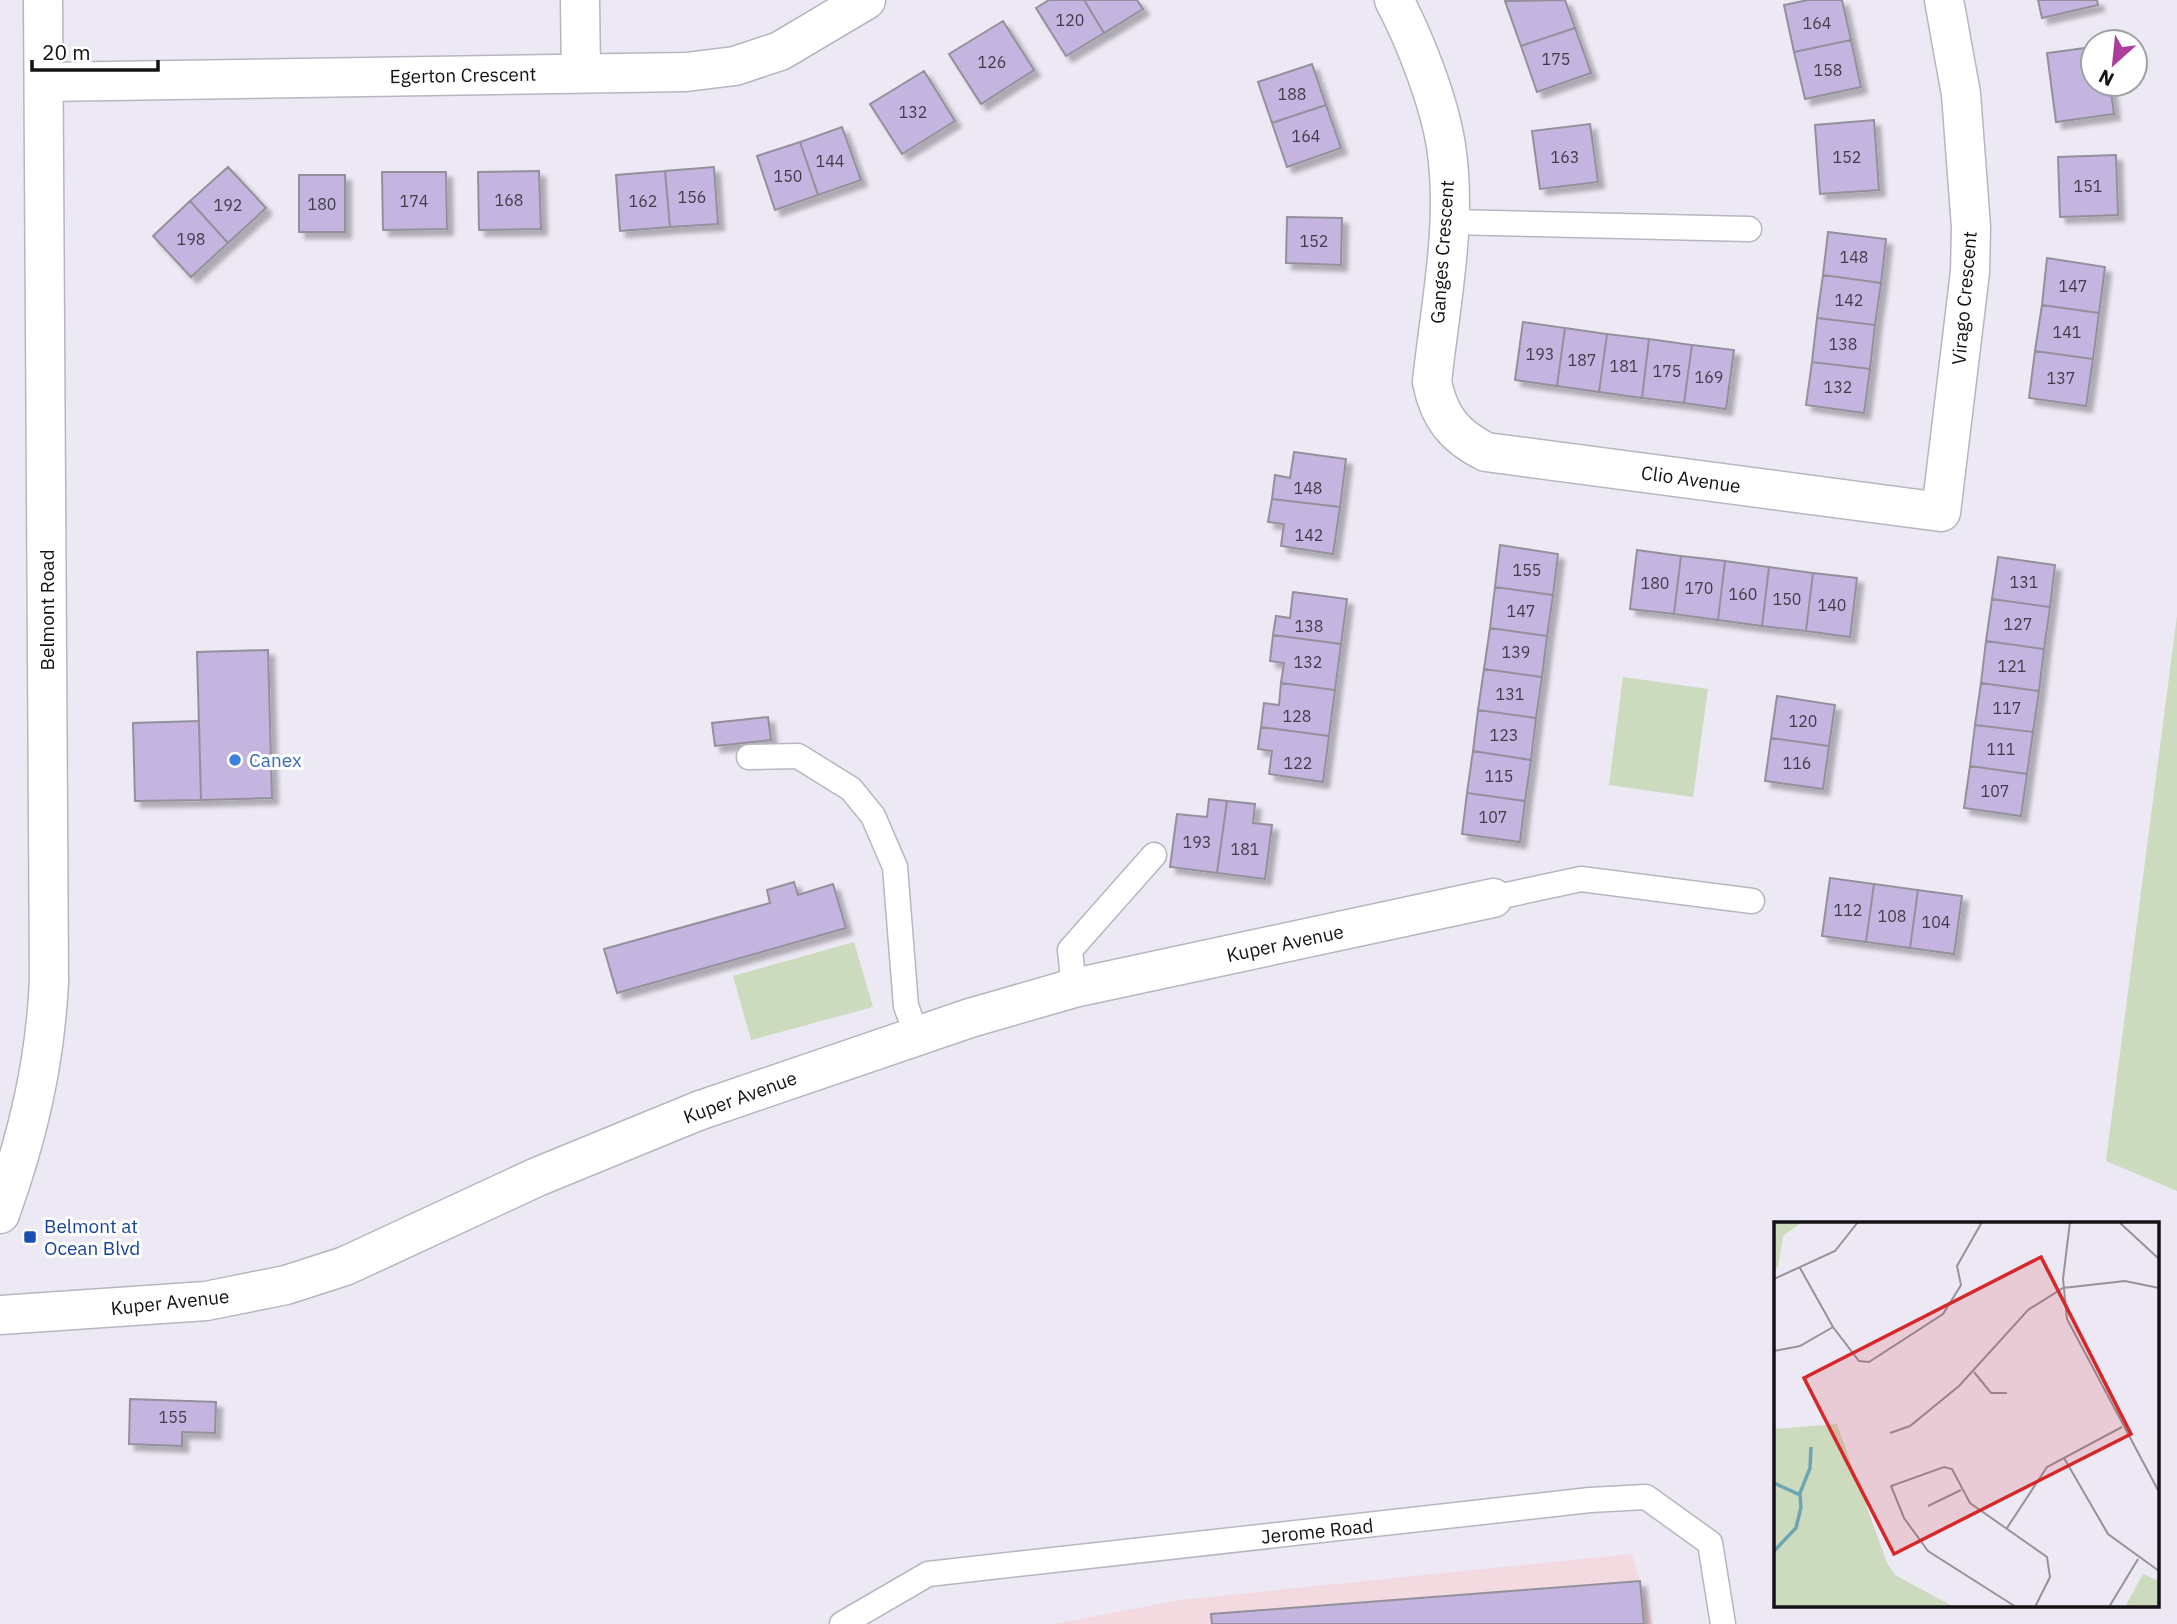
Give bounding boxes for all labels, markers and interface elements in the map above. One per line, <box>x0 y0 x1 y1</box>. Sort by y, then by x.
house number: 120 <box>1056 10 1084 30</box>
house number: 164 <box>1803 13 1831 33</box>
scale bar <box>32 28 158 72</box>
north arrow <box>2079 28 2149 98</box>
text: 20 m <box>42 38 91 66</box>
house number: 175 <box>1542 49 1570 69</box>
house number: 126 <box>978 52 1006 72</box>
house number: 158 <box>1814 60 1842 80</box>
street label: Egerton Crescent <box>390 62 536 88</box>
text: N <box>2095 64 2118 92</box>
house number: 188 <box>1278 84 1306 104</box>
house number: 132 <box>899 102 927 122</box>
house number: 164 <box>1292 126 1320 146</box>
house number: 163 <box>1551 147 1579 167</box>
house number: 152 <box>1833 147 1861 167</box>
house number: 144 <box>816 151 844 171</box>
house number: 150 <box>774 166 802 186</box>
house number: 151 <box>2074 176 2102 196</box>
street label: Ganges Crescent <box>1425 179 1459 325</box>
house number: 156 <box>678 187 706 207</box>
house number: 168 <box>495 190 523 210</box>
house number: 174 <box>400 191 428 211</box>
house number: 162 <box>629 191 657 211</box>
house number: 180 <box>308 194 336 214</box>
house number: 192 <box>214 195 242 215</box>
house number: 198 <box>177 229 205 249</box>
street label: Virago Crescent <box>1946 230 1982 366</box>
house number: 152 <box>1300 231 1328 251</box>
house number: 148 <box>1840 247 1868 267</box>
house number: 147 <box>2059 276 2087 296</box>
house number: 142 <box>1835 290 1863 310</box>
house number: 141 <box>2053 322 2081 342</box>
house number: 138 <box>1829 334 1857 354</box>
house number: 193 <box>1526 344 1554 364</box>
house number: 187 <box>1568 350 1596 370</box>
house number: 181 <box>1610 356 1638 376</box>
house number: 175 <box>1653 361 1681 381</box>
house number: 169 <box>1695 367 1723 387</box>
house number: 137 <box>2047 368 2075 388</box>
house number: 132 <box>1824 377 1852 397</box>
street label: Clio Avenue <box>1640 460 1742 498</box>
house number: 148 <box>1294 478 1322 498</box>
house number: 142 <box>1295 525 1323 545</box>
street label: Belmont Road <box>35 550 59 670</box>
house number: 155 <box>1513 560 1541 580</box>
house number: 131 <box>2010 572 2038 592</box>
house number: 180 <box>1641 573 1669 593</box>
house number: 170 <box>1685 578 1713 598</box>
house number: 160 <box>1729 584 1757 604</box>
house number: 150 <box>1773 589 1801 609</box>
house number: 140 <box>1818 595 1846 615</box>
house number: 147 <box>1507 601 1535 621</box>
house number: 127 <box>2004 614 2032 634</box>
house number: 138 <box>1295 616 1323 636</box>
house number: 139 <box>1502 642 1530 662</box>
house number: 132 <box>1294 652 1322 672</box>
house number: 121 <box>1998 656 2026 676</box>
house number: 131 <box>1496 684 1524 704</box>
house number: 117 <box>1993 698 2021 718</box>
house number: 128 <box>1283 706 1311 726</box>
house number: 120 <box>1789 711 1817 731</box>
house number: 123 <box>1490 725 1518 745</box>
house number: 111 <box>1987 739 2015 759</box>
place label: Canex <box>249 748 302 772</box>
marker: Canex <box>227 752 243 768</box>
house number: 122 <box>1284 753 1312 773</box>
house number: 116 <box>1783 753 1811 773</box>
house number: 115 <box>1485 766 1513 786</box>
house number: 107 <box>1981 781 2009 801</box>
house number: 107 <box>1479 807 1507 827</box>
house number: 193 <box>1183 832 1211 852</box>
house number: 181 <box>1231 839 1259 859</box>
house number: 112 <box>1834 900 1862 920</box>
house number: 108 <box>1878 906 1906 926</box>
house number: 104 <box>1922 912 1950 932</box>
street label: Kuper Avenue <box>1224 919 1346 967</box>
street label: Kuper Avenue <box>680 1065 800 1129</box>
place label: Belmont at Ocean Blvd <box>44 1214 140 1260</box>
inset map <box>1774 1222 2160 1606</box>
marker: Belmont at Ocean Blvd <box>22 1229 38 1245</box>
street label: Kuper Avenue <box>110 1284 230 1320</box>
house number: 155 <box>159 1407 187 1427</box>
street label: Jerome Road <box>1260 1513 1374 1549</box>

